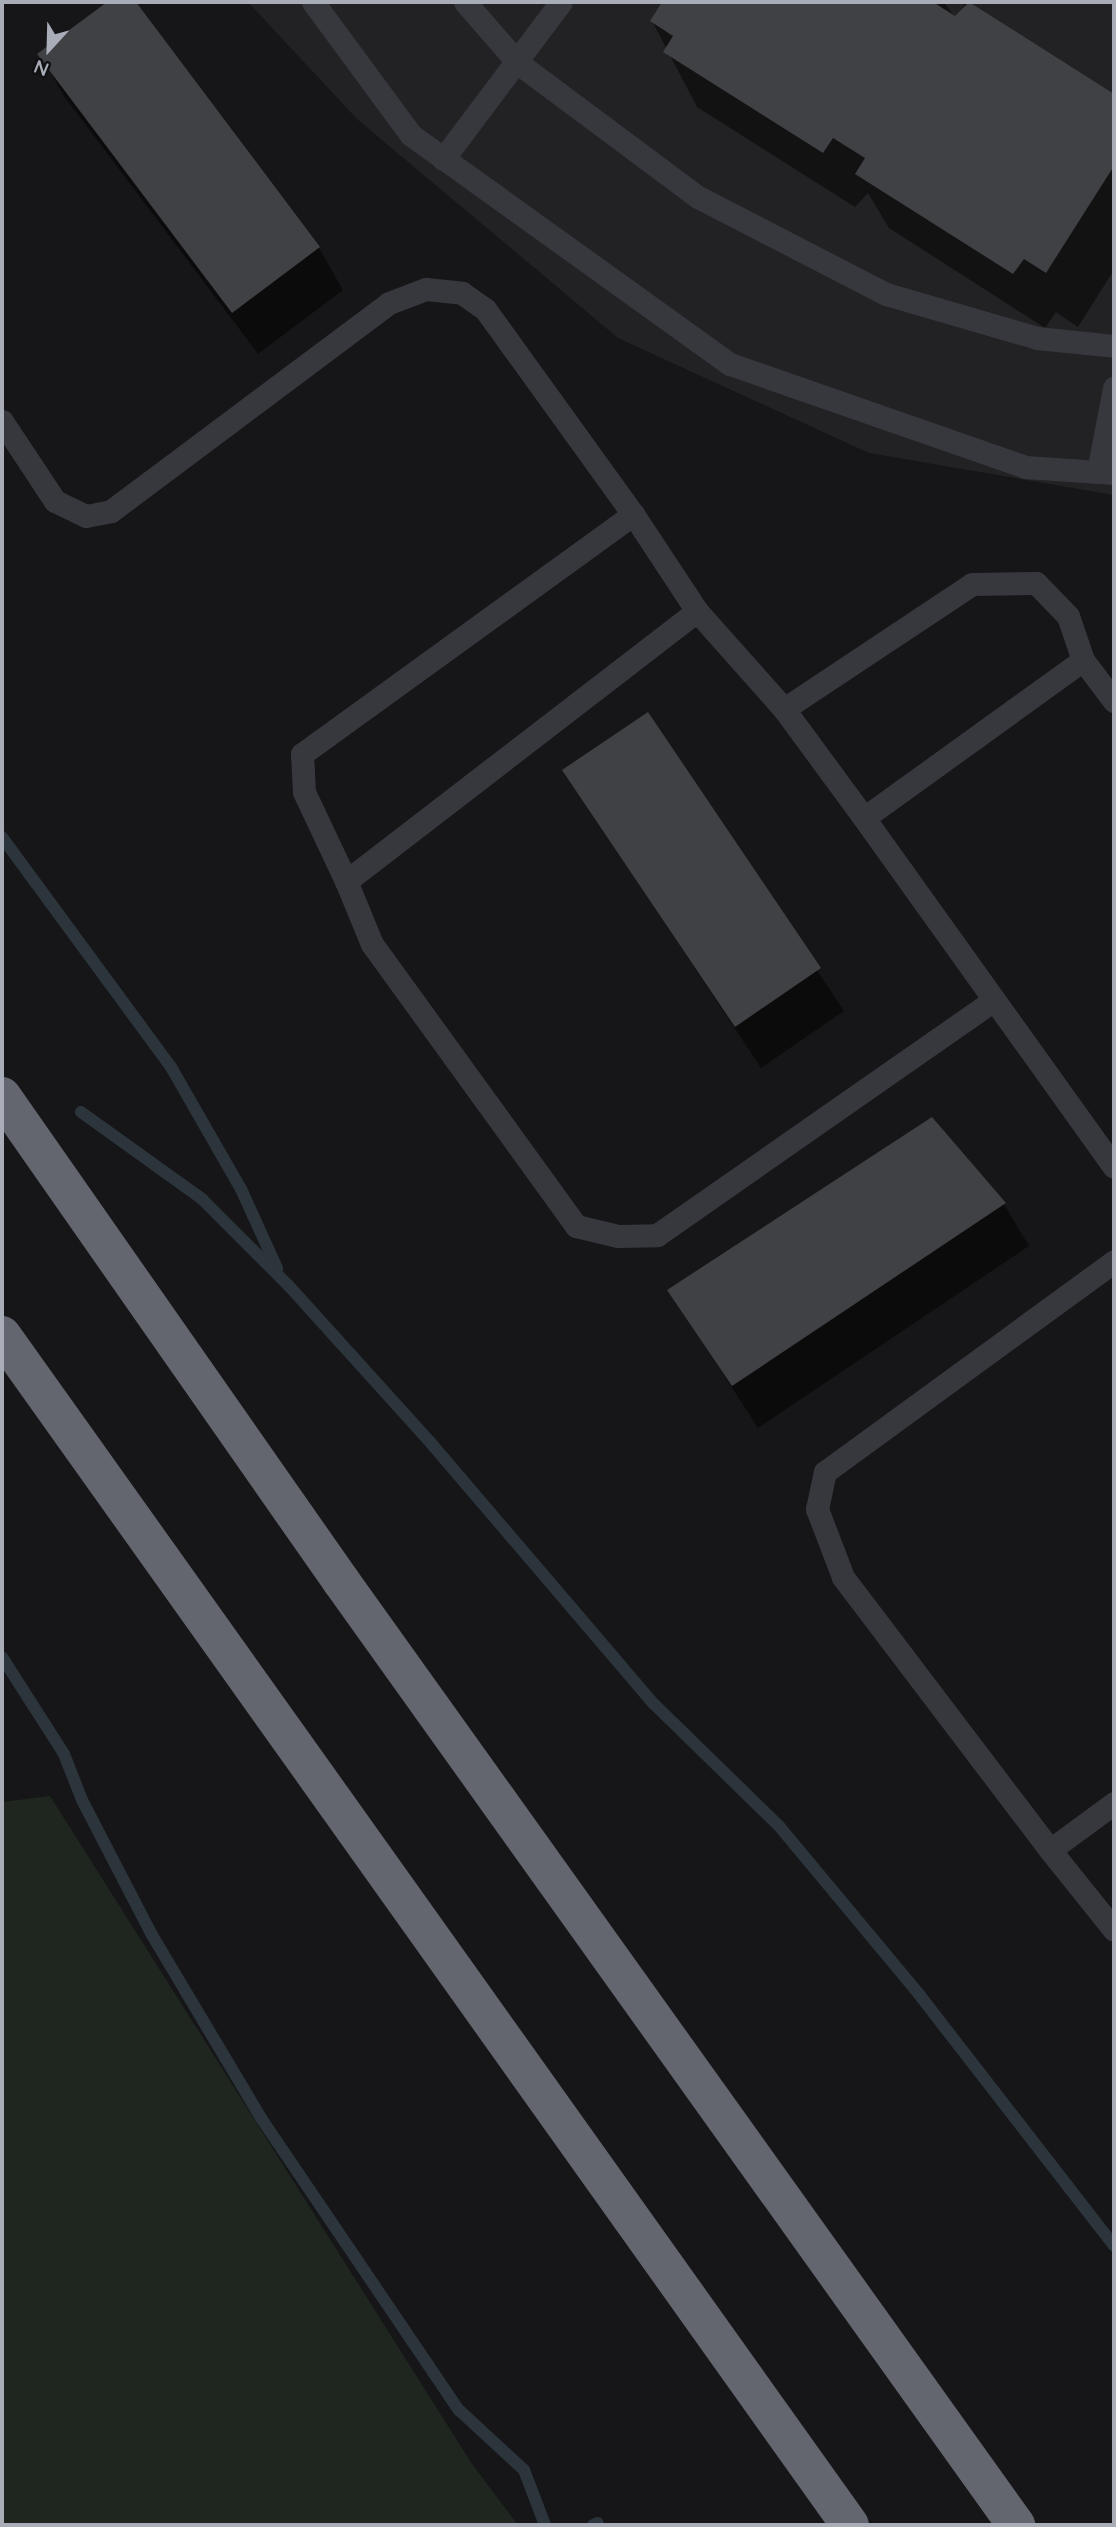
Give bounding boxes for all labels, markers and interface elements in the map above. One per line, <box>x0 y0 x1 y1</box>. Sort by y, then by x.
north arrow <box>14 14 84 84</box>
text: N <box>30 55 52 82</box>

